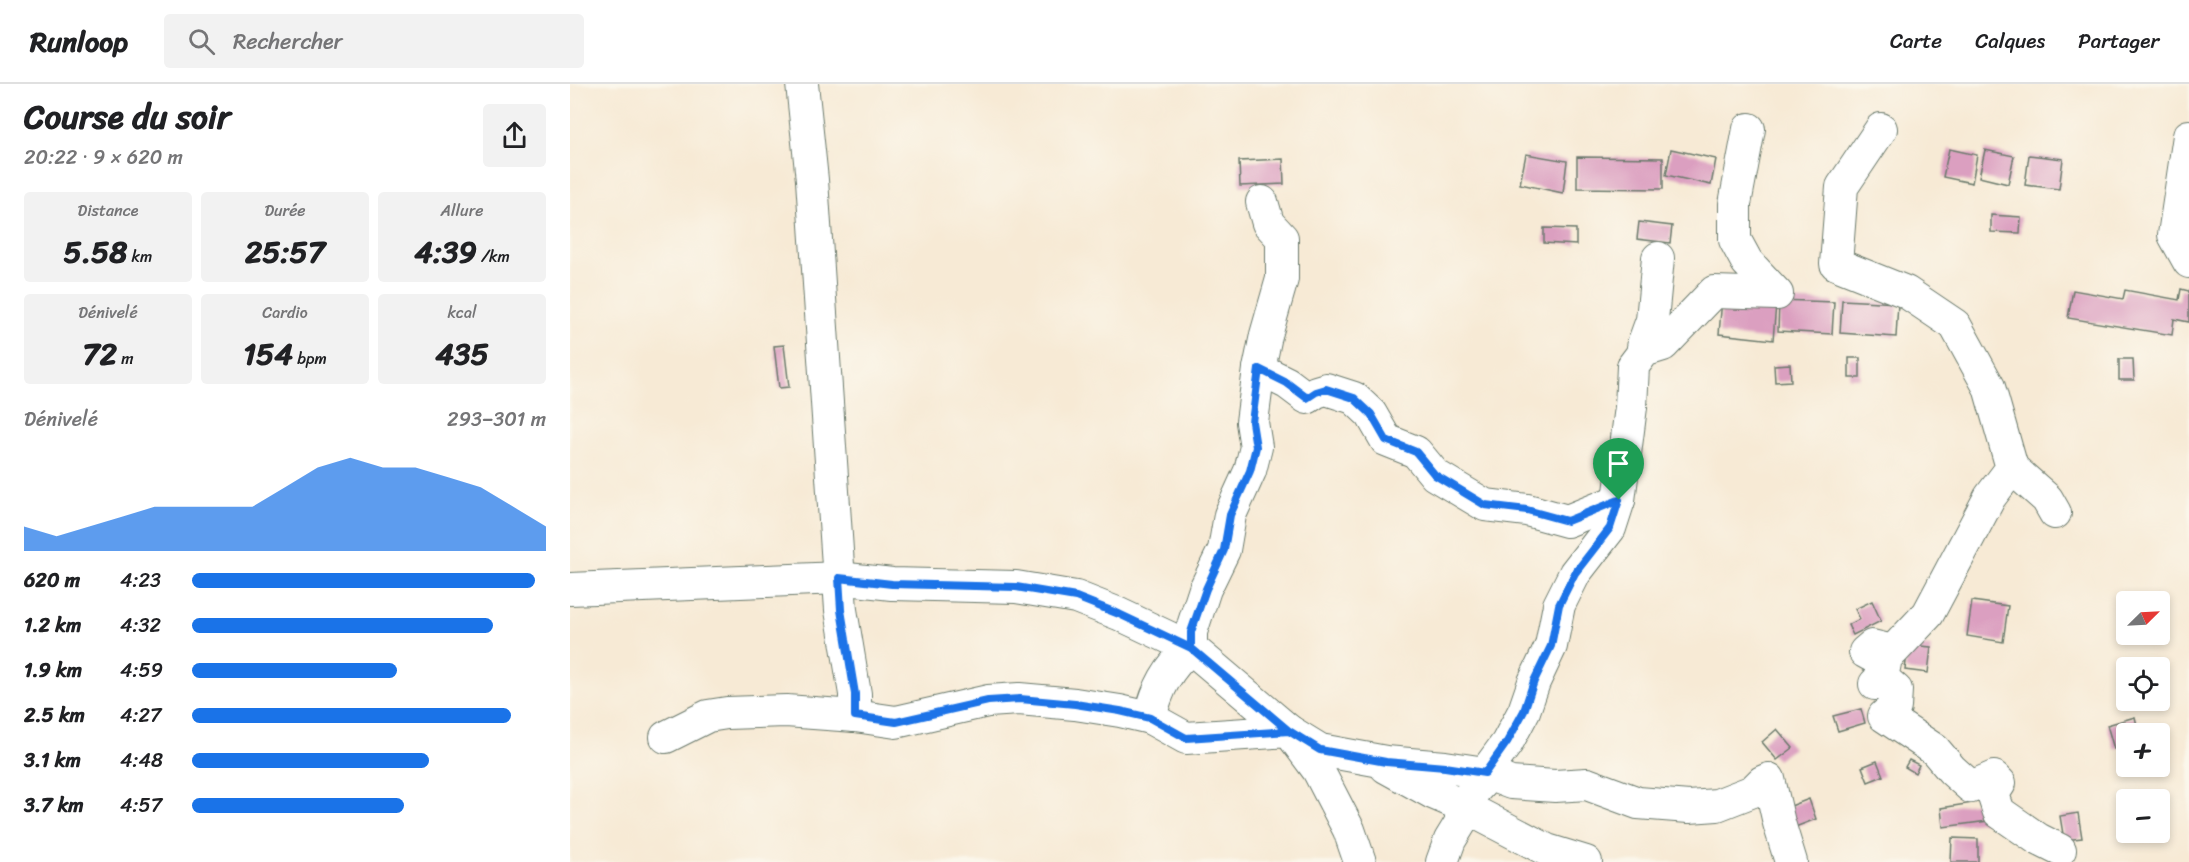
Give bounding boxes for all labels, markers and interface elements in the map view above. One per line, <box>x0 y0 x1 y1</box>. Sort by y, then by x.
search box <box>164 14 584 68</box>
text: Runloop <box>30 17 128 66</box>
text: Rechercher <box>233 22 343 61</box>
text: Carte <box>1890 22 1942 60</box>
text: Calques <box>1975 22 2045 60</box>
text: Partager <box>2078 22 2159 60</box>
icon: search <box>185 25 218 58</box>
text: Course du soir <box>24 88 230 146</box>
button: share <box>483 104 546 167</box>
text: 20:22 · 9 × 620 m <box>24 140 183 175</box>
text: Distance <box>78 196 138 225</box>
text: Durée <box>264 196 306 225</box>
text: Allure <box>441 196 483 225</box>
text: 5.58 <box>64 225 127 279</box>
text: 25:57 <box>245 225 325 279</box>
text: 4:39 <box>414 225 477 279</box>
text: km <box>127 242 152 271</box>
text: /km <box>477 242 510 271</box>
text: Dénivelé <box>78 298 138 327</box>
text: Cardio <box>262 298 308 327</box>
text: kcal <box>447 298 477 327</box>
text: 72 <box>83 327 117 381</box>
text: 154 <box>243 327 293 381</box>
text: 435 <box>435 327 489 381</box>
text: m <box>117 344 133 373</box>
text: bpm <box>293 344 327 373</box>
text: Dénivelé <box>24 402 98 437</box>
text: 293–301 m <box>447 402 546 437</box>
pin <box>1593 438 1644 500</box>
icon: arrive <box>1602 447 1635 480</box>
text: 620 m <box>24 563 80 598</box>
text: 4:23 <box>120 563 161 598</box>
north arrow <box>2116 591 2170 645</box>
map controls <box>2116 591 2170 843</box>
text: 1.2 km <box>24 608 81 643</box>
text: 4:32 <box>120 608 161 643</box>
text: 1.9 km <box>24 653 82 688</box>
text: 4:59 <box>120 653 163 688</box>
button: locate <box>2116 657 2170 711</box>
text: 2.5 km <box>24 698 85 733</box>
text: 4:27 <box>120 698 162 733</box>
button: + <box>2116 723 2170 777</box>
text: 3.1 km <box>24 743 81 778</box>
text: 4:48 <box>120 743 163 778</box>
text: 3.7 km <box>24 788 84 823</box>
text: 4:57 <box>120 788 162 823</box>
button: − <box>2116 789 2170 843</box>

